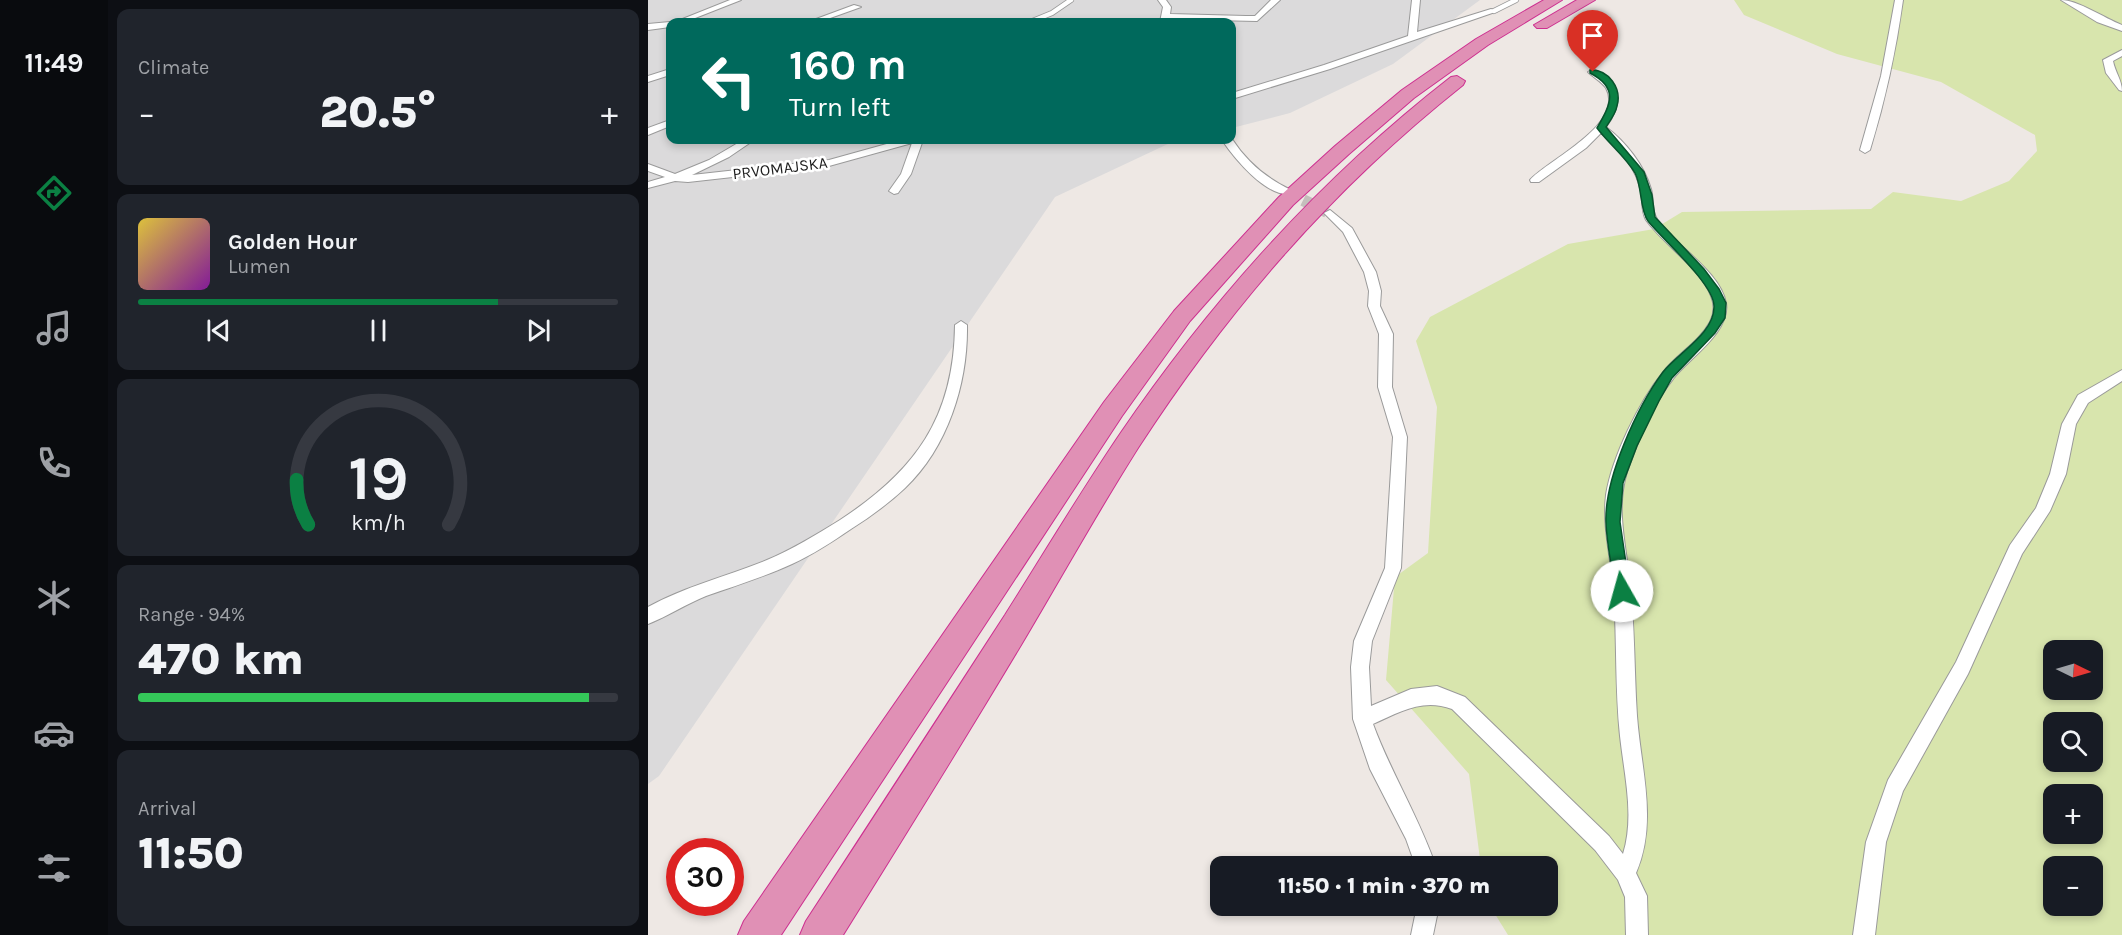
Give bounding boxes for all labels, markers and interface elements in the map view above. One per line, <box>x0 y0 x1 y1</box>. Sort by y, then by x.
pin <box>1567 10 1618 72</box>
icon: arrive <box>1576 19 1609 52</box>
text: 160 m <box>789 40 907 90</box>
icon: left <box>690 42 768 120</box>
text: 11:49 <box>24 47 84 79</box>
text: Climate <box>138 56 209 79</box>
text: 20.5° <box>320 86 436 138</box>
text: Turn left <box>789 91 890 123</box>
text: − <box>138 94 155 132</box>
text: + <box>601 94 618 132</box>
street label: PRVOMAJSKA <box>731 153 829 183</box>
icon: directions <box>33 172 75 214</box>
text: Golden Hour <box>228 229 357 255</box>
text: Lumen <box>228 255 291 278</box>
icon: music <box>33 307 75 349</box>
icon: previous <box>202 314 235 347</box>
icon: pause <box>362 314 395 347</box>
icon: next <box>522 314 555 347</box>
icon: phone <box>33 442 75 484</box>
text: 19 <box>348 442 408 515</box>
text: km/h <box>351 510 405 535</box>
position arrow <box>1590 559 1654 623</box>
icon: climate <box>33 577 75 619</box>
text: Range · 94% <box>138 603 245 626</box>
text: 470 km <box>138 633 304 685</box>
north arrow <box>2043 640 2103 700</box>
map controls <box>2043 640 2103 916</box>
icon: car <box>33 712 75 754</box>
button: search <box>2043 712 2103 772</box>
button: + <box>2043 784 2103 844</box>
text: Arrival <box>138 797 197 820</box>
text: 11:50 <box>138 827 244 879</box>
speed limit sign: 30 <box>666 838 744 916</box>
icon: filters <box>33 847 75 889</box>
button: − <box>2043 856 2103 916</box>
text: 11:50 · 1 min · 370 m <box>1278 873 1490 899</box>

